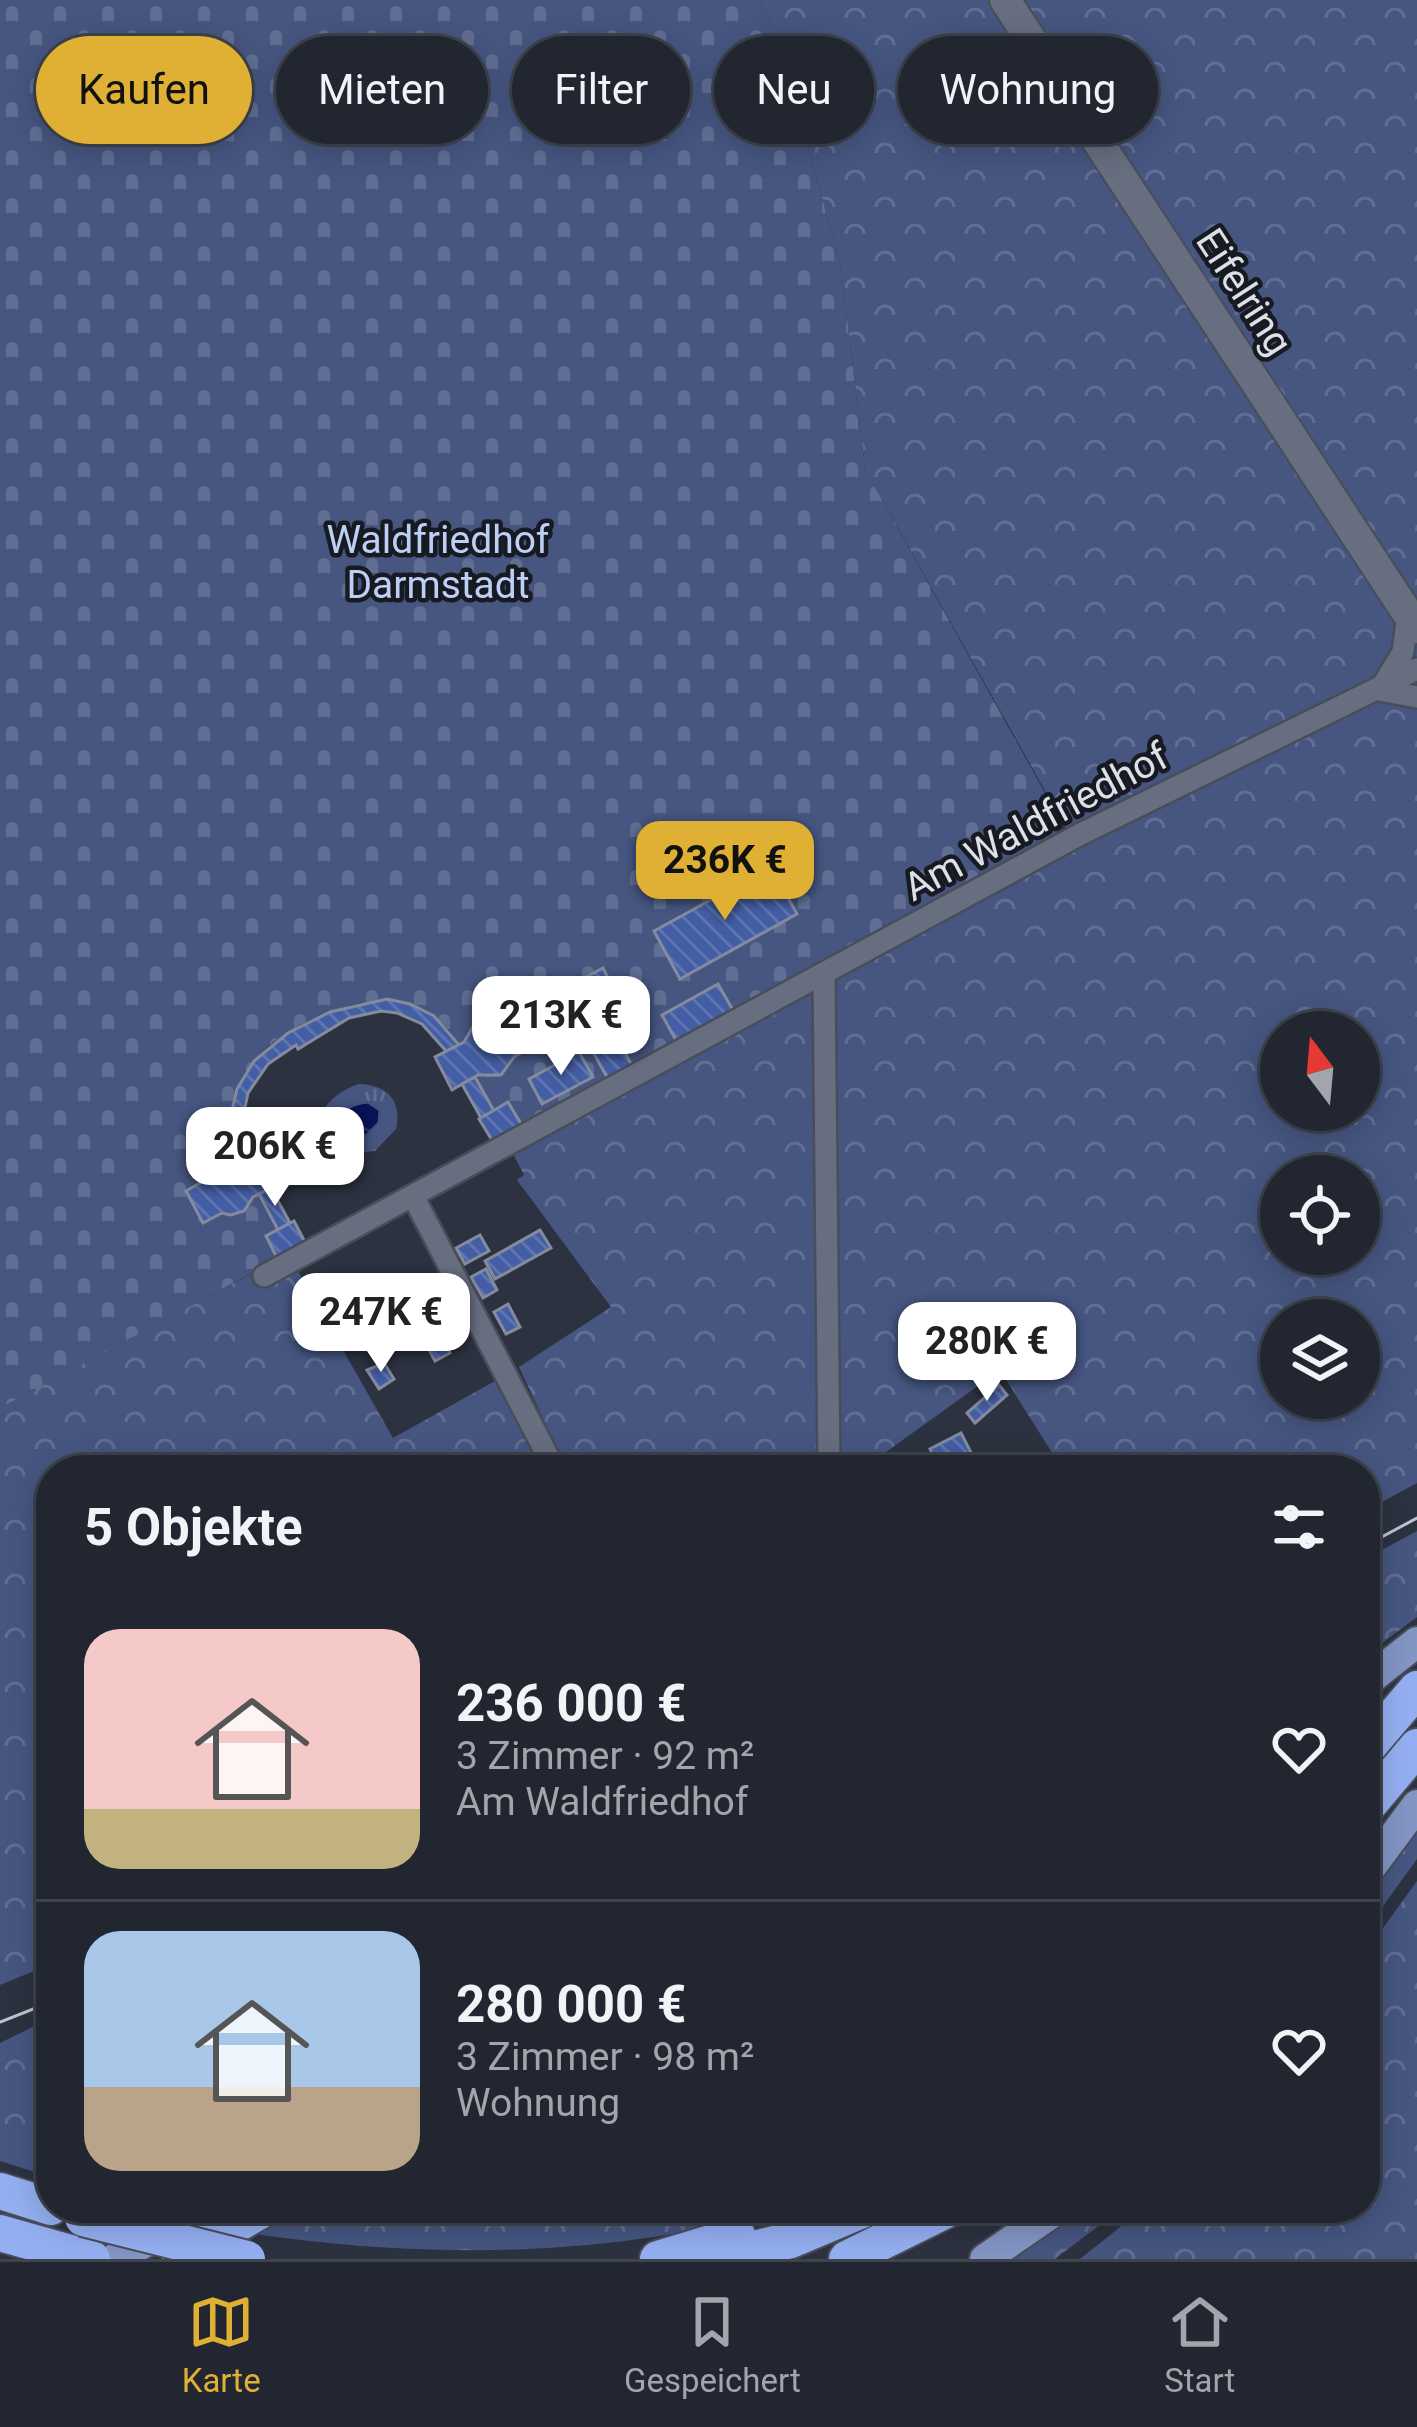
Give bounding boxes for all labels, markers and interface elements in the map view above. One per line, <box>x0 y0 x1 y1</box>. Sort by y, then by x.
chip: Kaufen <box>36 36 252 144</box>
chip: Mieten <box>276 36 488 144</box>
chip: Filter <box>512 36 690 144</box>
chip: Neu <box>714 36 874 144</box>
chip: Wohnung <box>898 36 1158 144</box>
street label: Eifelring <box>1186 220 1302 364</box>
park label: Waldfriedhof Darmstadt <box>327 517 550 608</box>
street label: Am Waldfriedhof <box>896 733 1176 911</box>
pin: 236K € <box>627 821 823 923</box>
text: 236K € <box>663 837 787 883</box>
pin: 213K € <box>463 976 659 1078</box>
text: 213K € <box>499 992 623 1038</box>
north arrow <box>1260 1011 1380 1131</box>
map controls <box>1260 1011 1380 1419</box>
pin: 206K € <box>177 1107 373 1209</box>
text: 206K € <box>213 1123 337 1169</box>
button: locate <box>1260 1155 1380 1275</box>
pin: 247K € <box>283 1273 479 1375</box>
text: 247K € <box>319 1289 443 1335</box>
button: layers <box>1260 1299 1380 1419</box>
pin: 280K € <box>889 1302 1085 1404</box>
text: 280K € <box>925 1318 1049 1364</box>
icon: filters <box>1266 1494 1332 1560</box>
text: 5 Objekte <box>84 1498 303 1557</box>
text: 236 000 € <box>456 1674 686 1733</box>
icon: home <box>180 1677 324 1821</box>
icon: heart <box>1266 1716 1332 1782</box>
text: 3 Zimmer · 92 m² <box>456 1733 754 1779</box>
text: Am Waldfriedhof <box>456 1779 748 1825</box>
text: 280 000 € <box>456 1975 686 2034</box>
icon: home <box>180 1979 324 2123</box>
icon: heart <box>1266 2018 1332 2084</box>
text: 3 Zimmer · 98 m² <box>456 2034 754 2080</box>
text: Wohnung <box>456 2080 620 2126</box>
tab: Karte <box>182 2289 261 2400</box>
tab: Gespeichert <box>624 2289 801 2400</box>
tab: Start <box>1164 2289 1235 2400</box>

